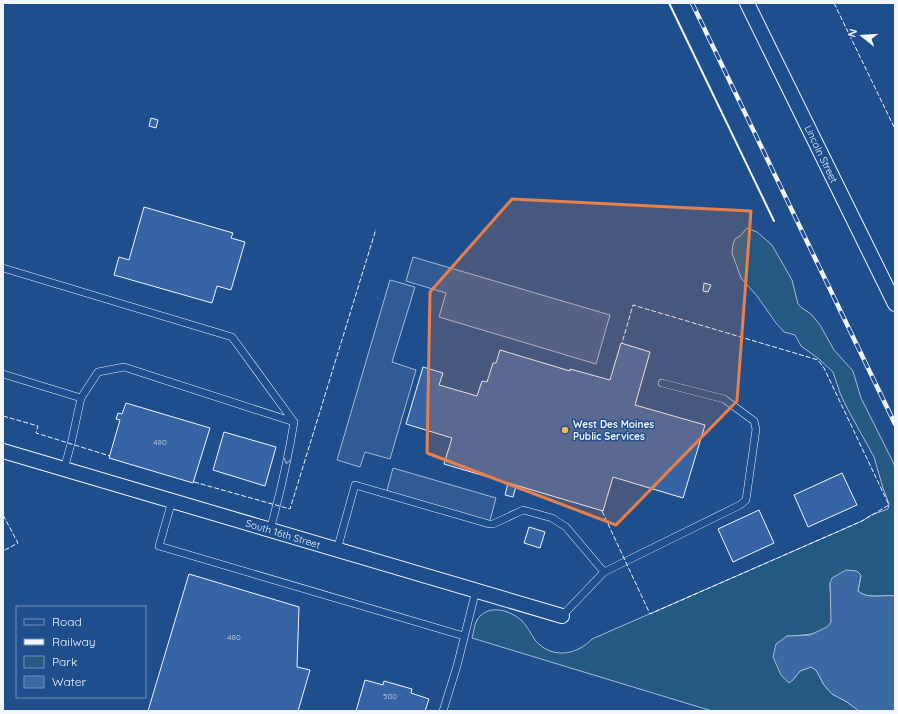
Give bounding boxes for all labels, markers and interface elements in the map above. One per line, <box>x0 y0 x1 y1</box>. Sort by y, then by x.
north arrow <box>842 16 882 56</box>
text: N <box>845 27 860 39</box>
street label: Lincoln Street <box>801 123 841 186</box>
place label: West Des Moines Public Services <box>573 418 654 443</box>
marker: West Des Moines Public Services <box>560 425 570 435</box>
house number: 480 <box>153 437 167 447</box>
one-way arrow <box>284 457 292 464</box>
street label: South 16th Street <box>244 516 322 552</box>
legend <box>16 606 146 698</box>
text: Road <box>52 614 82 629</box>
house number: 480 <box>227 632 241 642</box>
text: Railway <box>52 634 96 649</box>
text: Park <box>52 654 77 669</box>
text: Water <box>52 674 87 689</box>
house number: 500 <box>383 691 397 701</box>

